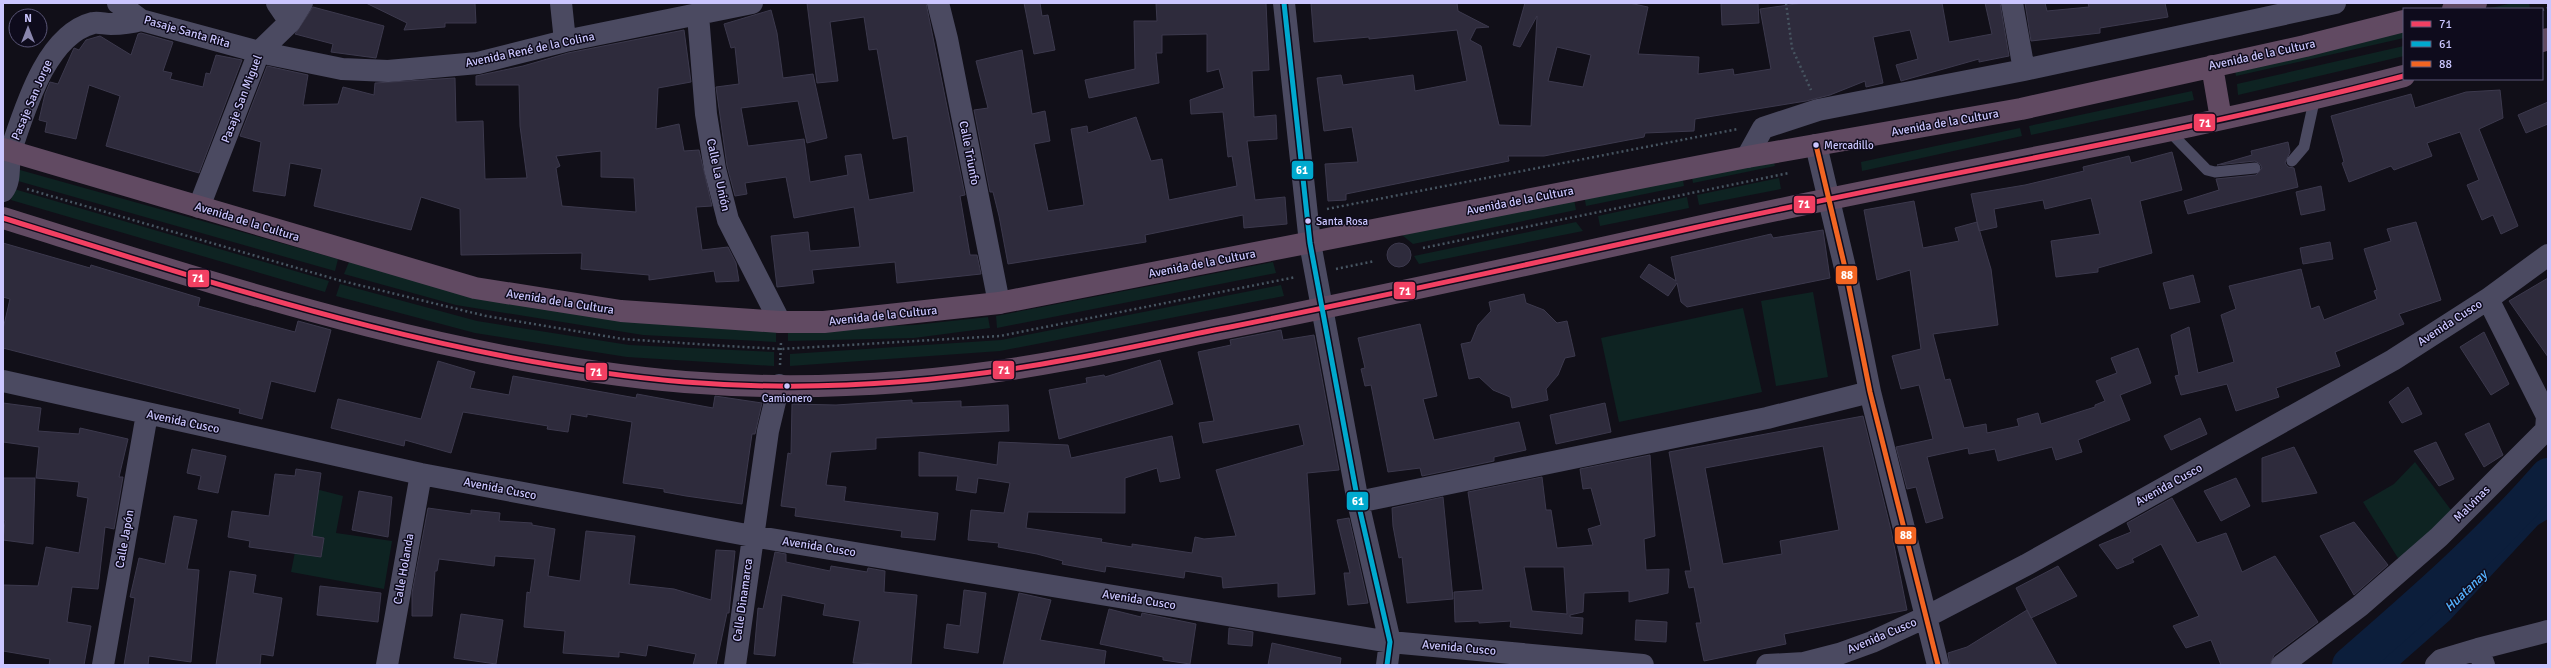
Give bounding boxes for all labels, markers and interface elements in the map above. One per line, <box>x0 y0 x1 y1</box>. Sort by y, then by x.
north arrow <box>8 8 48 48</box>
legend <box>2403 8 2543 80</box>
text: N <box>24 12 32 25</box>
street label: Pasaje Santa Rita <box>142 13 232 51</box>
text: 71 <box>2439 17 2452 32</box>
street label: Avenida René de la Colina <box>464 29 596 71</box>
street label: Avenida de la Cultura <box>2207 36 2317 74</box>
text: 61 <box>2439 37 2452 52</box>
street label: Pasaje San Miguel <box>218 52 266 145</box>
street label: Pasaje San Jorge <box>8 57 56 143</box>
text: 88 <box>2439 57 2452 72</box>
street label: Avenida de la Cultura <box>1890 106 2000 140</box>
line badge: 71 <box>2193 113 2216 132</box>
text: 71 <box>2199 117 2211 130</box>
street label: Calle Triunfo <box>955 120 983 186</box>
street label: Calle La Unión <box>703 137 733 213</box>
place label: Mercadillo <box>1824 139 1874 152</box>
marker: Mercadillo <box>1811 140 1821 150</box>
line badge: 61 <box>1291 160 1314 180</box>
text: 61 <box>1296 164 1308 177</box>
street label: Avenida de la Cultura <box>1465 183 1575 219</box>
line badge: 71 <box>1793 195 1816 214</box>
text: 71 <box>1798 198 1810 211</box>
street label: Avenida de la Cultura <box>193 199 301 245</box>
place label: Santa Rosa <box>1316 215 1369 228</box>
marker: Santa Rosa <box>1303 216 1313 226</box>
street label: Avenida de la Cultura <box>1147 246 1257 282</box>
line badge: 88 <box>1835 265 1858 285</box>
line badge: 71 <box>187 269 210 288</box>
text: 88 <box>1841 269 1853 282</box>
text: 71 <box>192 272 204 285</box>
line badge: 71 <box>1393 281 1416 300</box>
text: 71 <box>1399 285 1411 298</box>
street label: Avenida de la Cultura <box>505 286 615 318</box>
street label: Avenida Cusco <box>2415 297 2485 349</box>
street label: Avenida de la Cultura <box>828 303 938 329</box>
line badge: 71 <box>992 360 1015 380</box>
line badge: 71 <box>585 362 608 381</box>
text: 71 <box>998 364 1010 377</box>
text: 71 <box>590 366 602 379</box>
marker: Camionero <box>782 381 792 391</box>
place label: Camionero <box>762 392 813 405</box>
street label: Avenida Cusco <box>145 407 221 437</box>
street label: Avenida Cusco <box>2133 460 2205 510</box>
street label: Avenida Cusco <box>462 475 538 503</box>
street label: Malvinas <box>2451 483 2493 525</box>
line badge: 61 <box>1346 491 1369 511</box>
text: 61 <box>1352 495 1364 508</box>
street label: Calle Japón <box>112 509 138 569</box>
line badge: 88 <box>1894 526 1917 545</box>
text: 88 <box>1900 529 1912 542</box>
street label: Calle Holanda <box>390 532 418 606</box>
street label: Avenida Cusco <box>781 534 857 560</box>
street label: Calle Dinamarca <box>730 557 756 643</box>
water label: Huatanay <box>2441 565 2492 615</box>
street label: Avenida Cusco <box>1101 587 1177 613</box>
street label: Avenida Cusco <box>1845 615 1919 657</box>
street label: Avenida Cusco <box>1421 637 1497 659</box>

